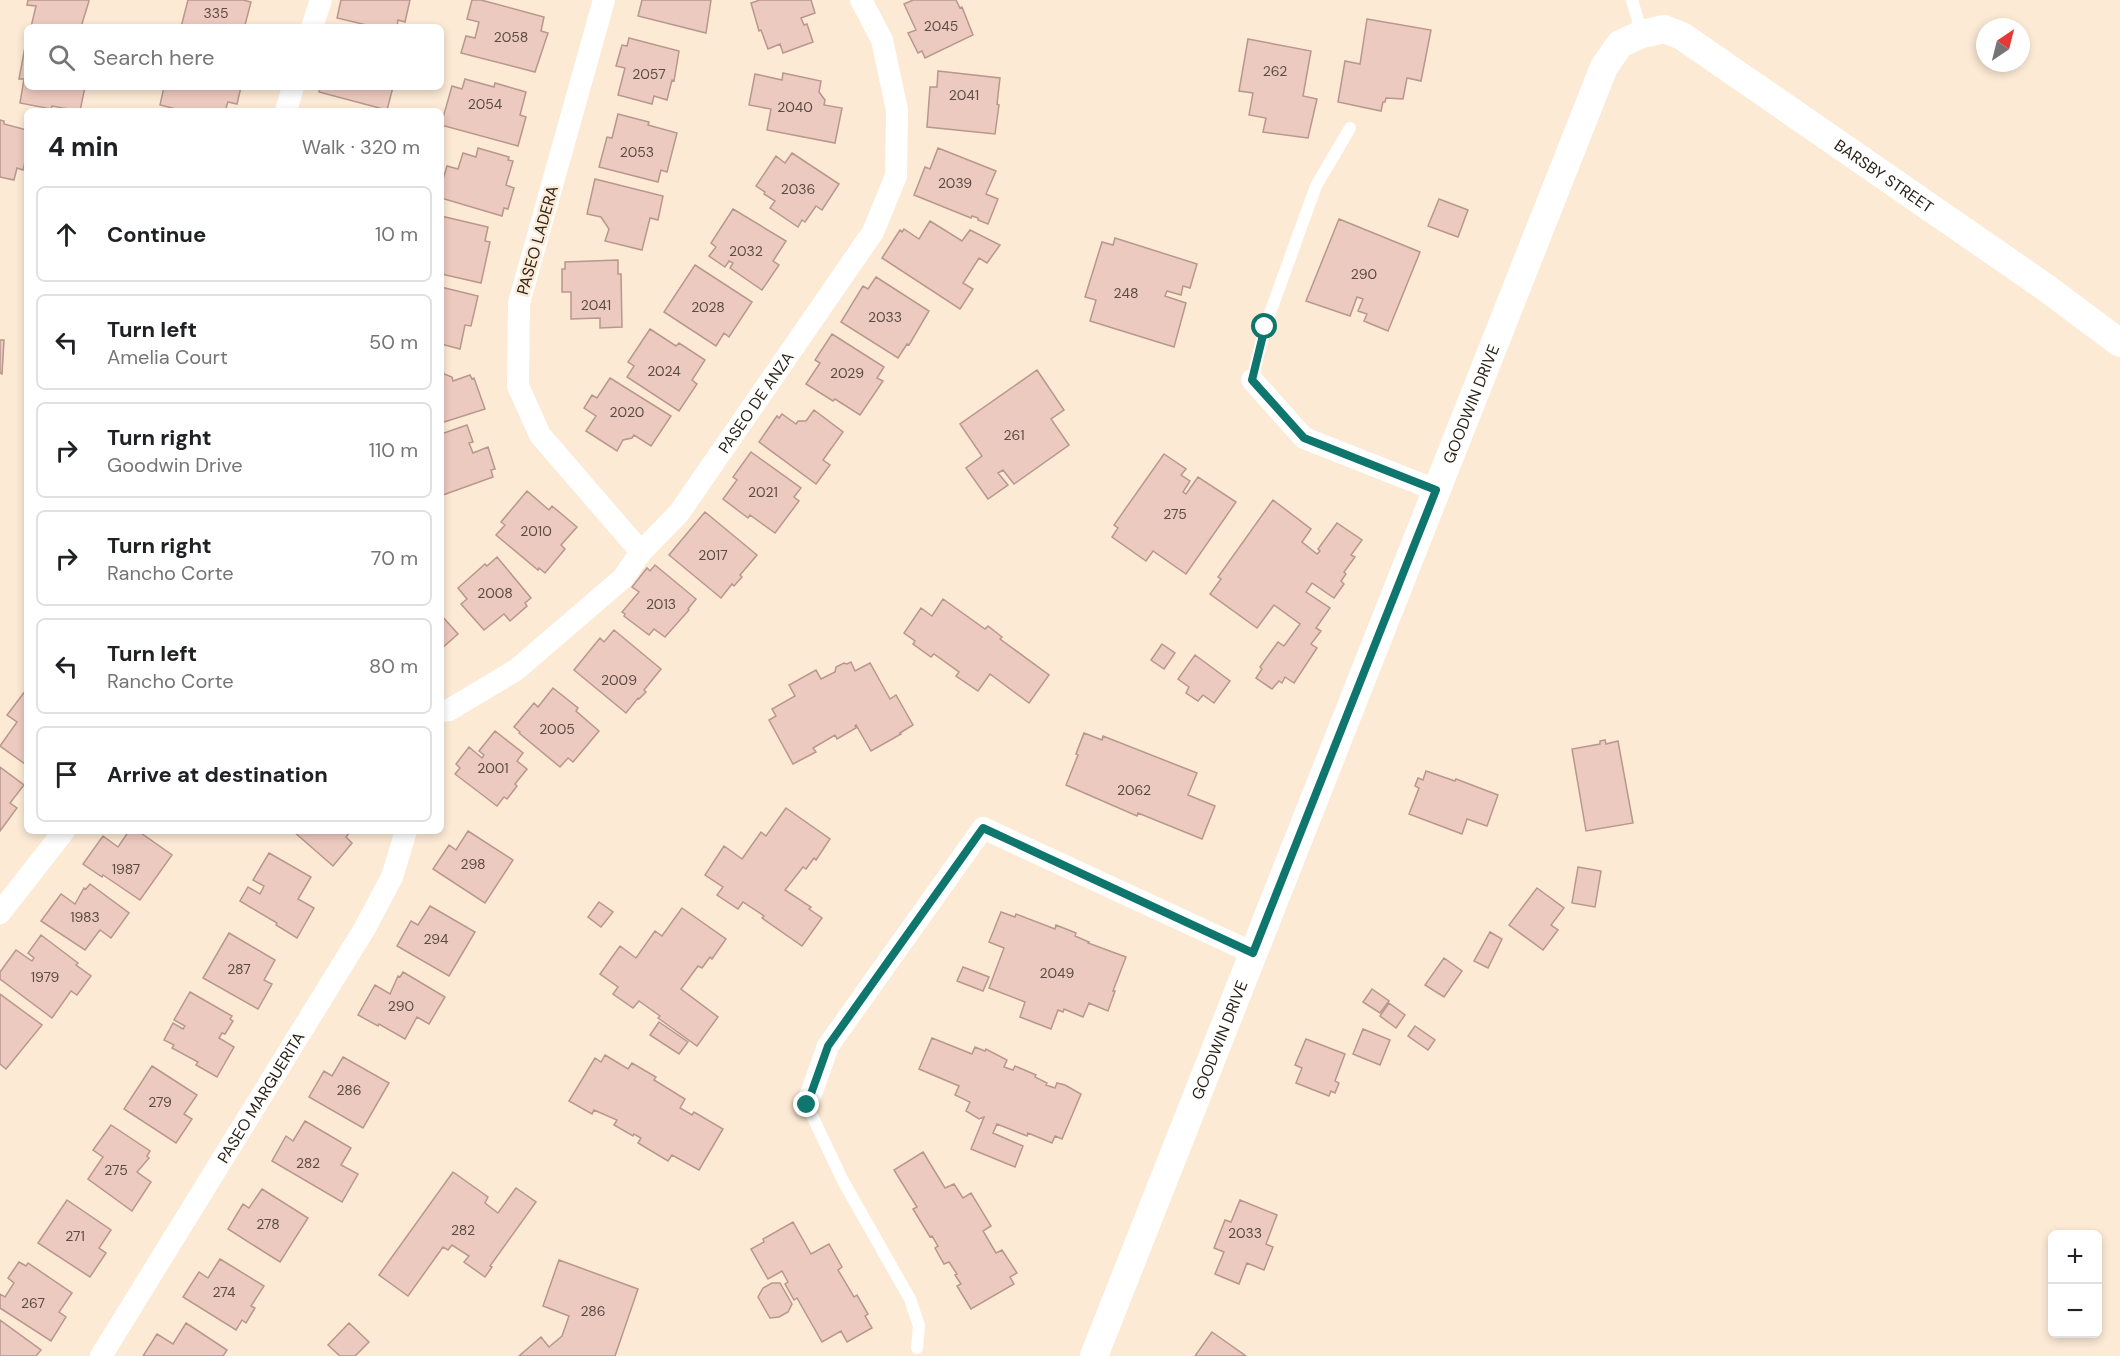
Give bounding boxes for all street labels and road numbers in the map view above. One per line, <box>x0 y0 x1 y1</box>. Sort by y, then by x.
street label: BARSBY STREET <box>1830 134 1938 218</box>
street label: PASEO LADERA <box>512 183 563 297</box>
street label: GOODWIN DRIVE <box>1438 341 1504 467</box>
street label: PASEO DE ANZA <box>714 347 799 457</box>
street label: GOODWIN DRIVE <box>1187 978 1253 1103</box>
street label: PASEO MARGUERITA <box>213 1028 310 1167</box>

